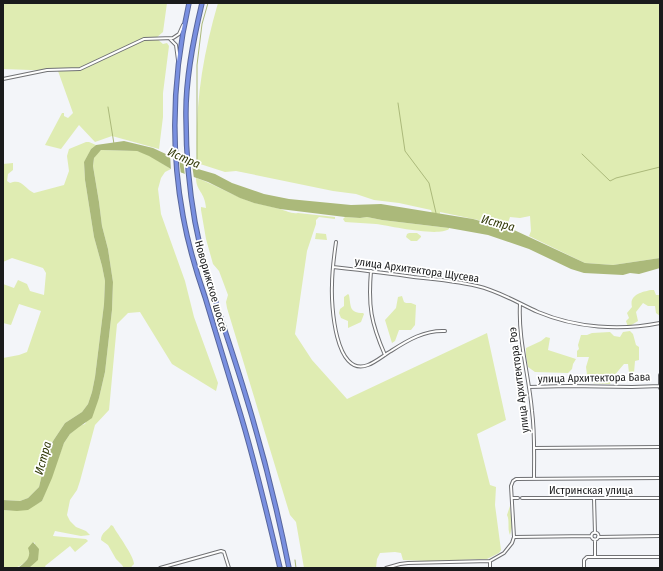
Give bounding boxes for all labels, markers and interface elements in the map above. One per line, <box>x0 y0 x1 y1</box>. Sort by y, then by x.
water label: Истра <box>166 145 202 171</box>
water label: Истра <box>480 212 516 234</box>
street label: Новорижское шоссе <box>192 239 230 333</box>
street label: улица Архитектора Щусева <box>354 255 480 285</box>
street label: улица Архитектора Роэ <box>506 326 532 434</box>
street label: улица Архитектора Бава <box>537 371 651 385</box>
water label: Истра <box>32 440 54 476</box>
street label: Истринская улица <box>549 484 633 497</box>

